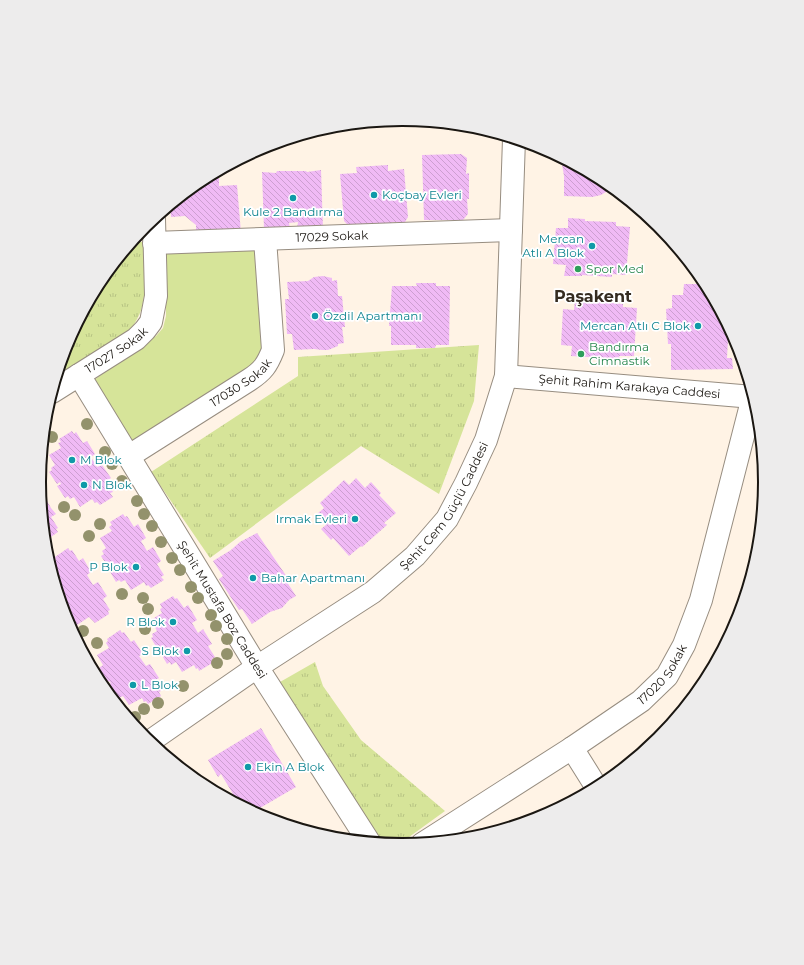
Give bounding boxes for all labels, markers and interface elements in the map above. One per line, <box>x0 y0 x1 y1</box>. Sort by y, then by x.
place label: Koçbay Evleri <box>382 187 462 202</box>
marker: Koçbay Evleri <box>369 190 379 200</box>
marker: Kule 2 Bandırma <box>288 193 298 203</box>
place label: Kule 2 Bandırma <box>243 204 343 219</box>
street label: 17029 Sokak <box>295 227 369 245</box>
place label: Mercan Atlı A Blok <box>522 231 585 260</box>
marker: Mercan Atlı A Blok <box>587 241 597 251</box>
place label: Spor Med <box>586 261 644 276</box>
marker: Spor Med <box>573 264 583 274</box>
district label: Paşakent <box>554 287 632 307</box>
place label: Özdil Apartmanı <box>323 308 422 323</box>
marker: Özdil Apartmanı <box>310 311 320 321</box>
place label: Mercan Atlı C Blok <box>580 318 691 333</box>
marker: Mercan Atlı C Blok <box>693 321 703 331</box>
street label: 17027 Sokak <box>82 323 151 376</box>
place label: Bandırma Cimnastik <box>589 339 651 368</box>
marker: Bandırma Cimnastik <box>576 349 586 359</box>
street label: 17030 Sokak <box>207 355 275 410</box>
street label: Şehit Rahim Karakaya Caddesi <box>538 371 721 401</box>
street label: Şehit Cem Güçlü Caddesi <box>396 439 491 573</box>
place label: M Blok <box>80 452 122 467</box>
marker: M Blok <box>67 455 77 465</box>
place label: N Blok <box>92 477 133 492</box>
marker: N Blok <box>79 480 89 490</box>
place label: Irmak Evleri <box>276 511 347 526</box>
marker: Irmak Evleri <box>350 514 360 524</box>
street label: Şehit Mustafa Boz Caddesi <box>175 538 271 681</box>
place label: P Blok <box>89 559 129 574</box>
marker: P Blok <box>131 562 141 572</box>
place label: Bahar Apartmanı <box>261 570 365 585</box>
marker: Bahar Apartmanı <box>248 573 258 583</box>
place label: R Blok <box>126 614 166 629</box>
marker: R Blok <box>168 617 178 627</box>
street label: 17020 Sokak <box>635 641 690 708</box>
place label: S Blok <box>141 643 180 658</box>
marker: S Blok <box>182 646 192 656</box>
place label: L Blok <box>141 677 179 692</box>
marker: L Blok <box>128 680 138 690</box>
place label: Ekin A Blok <box>256 759 325 774</box>
marker: Ekin A Blok <box>243 762 253 772</box>

